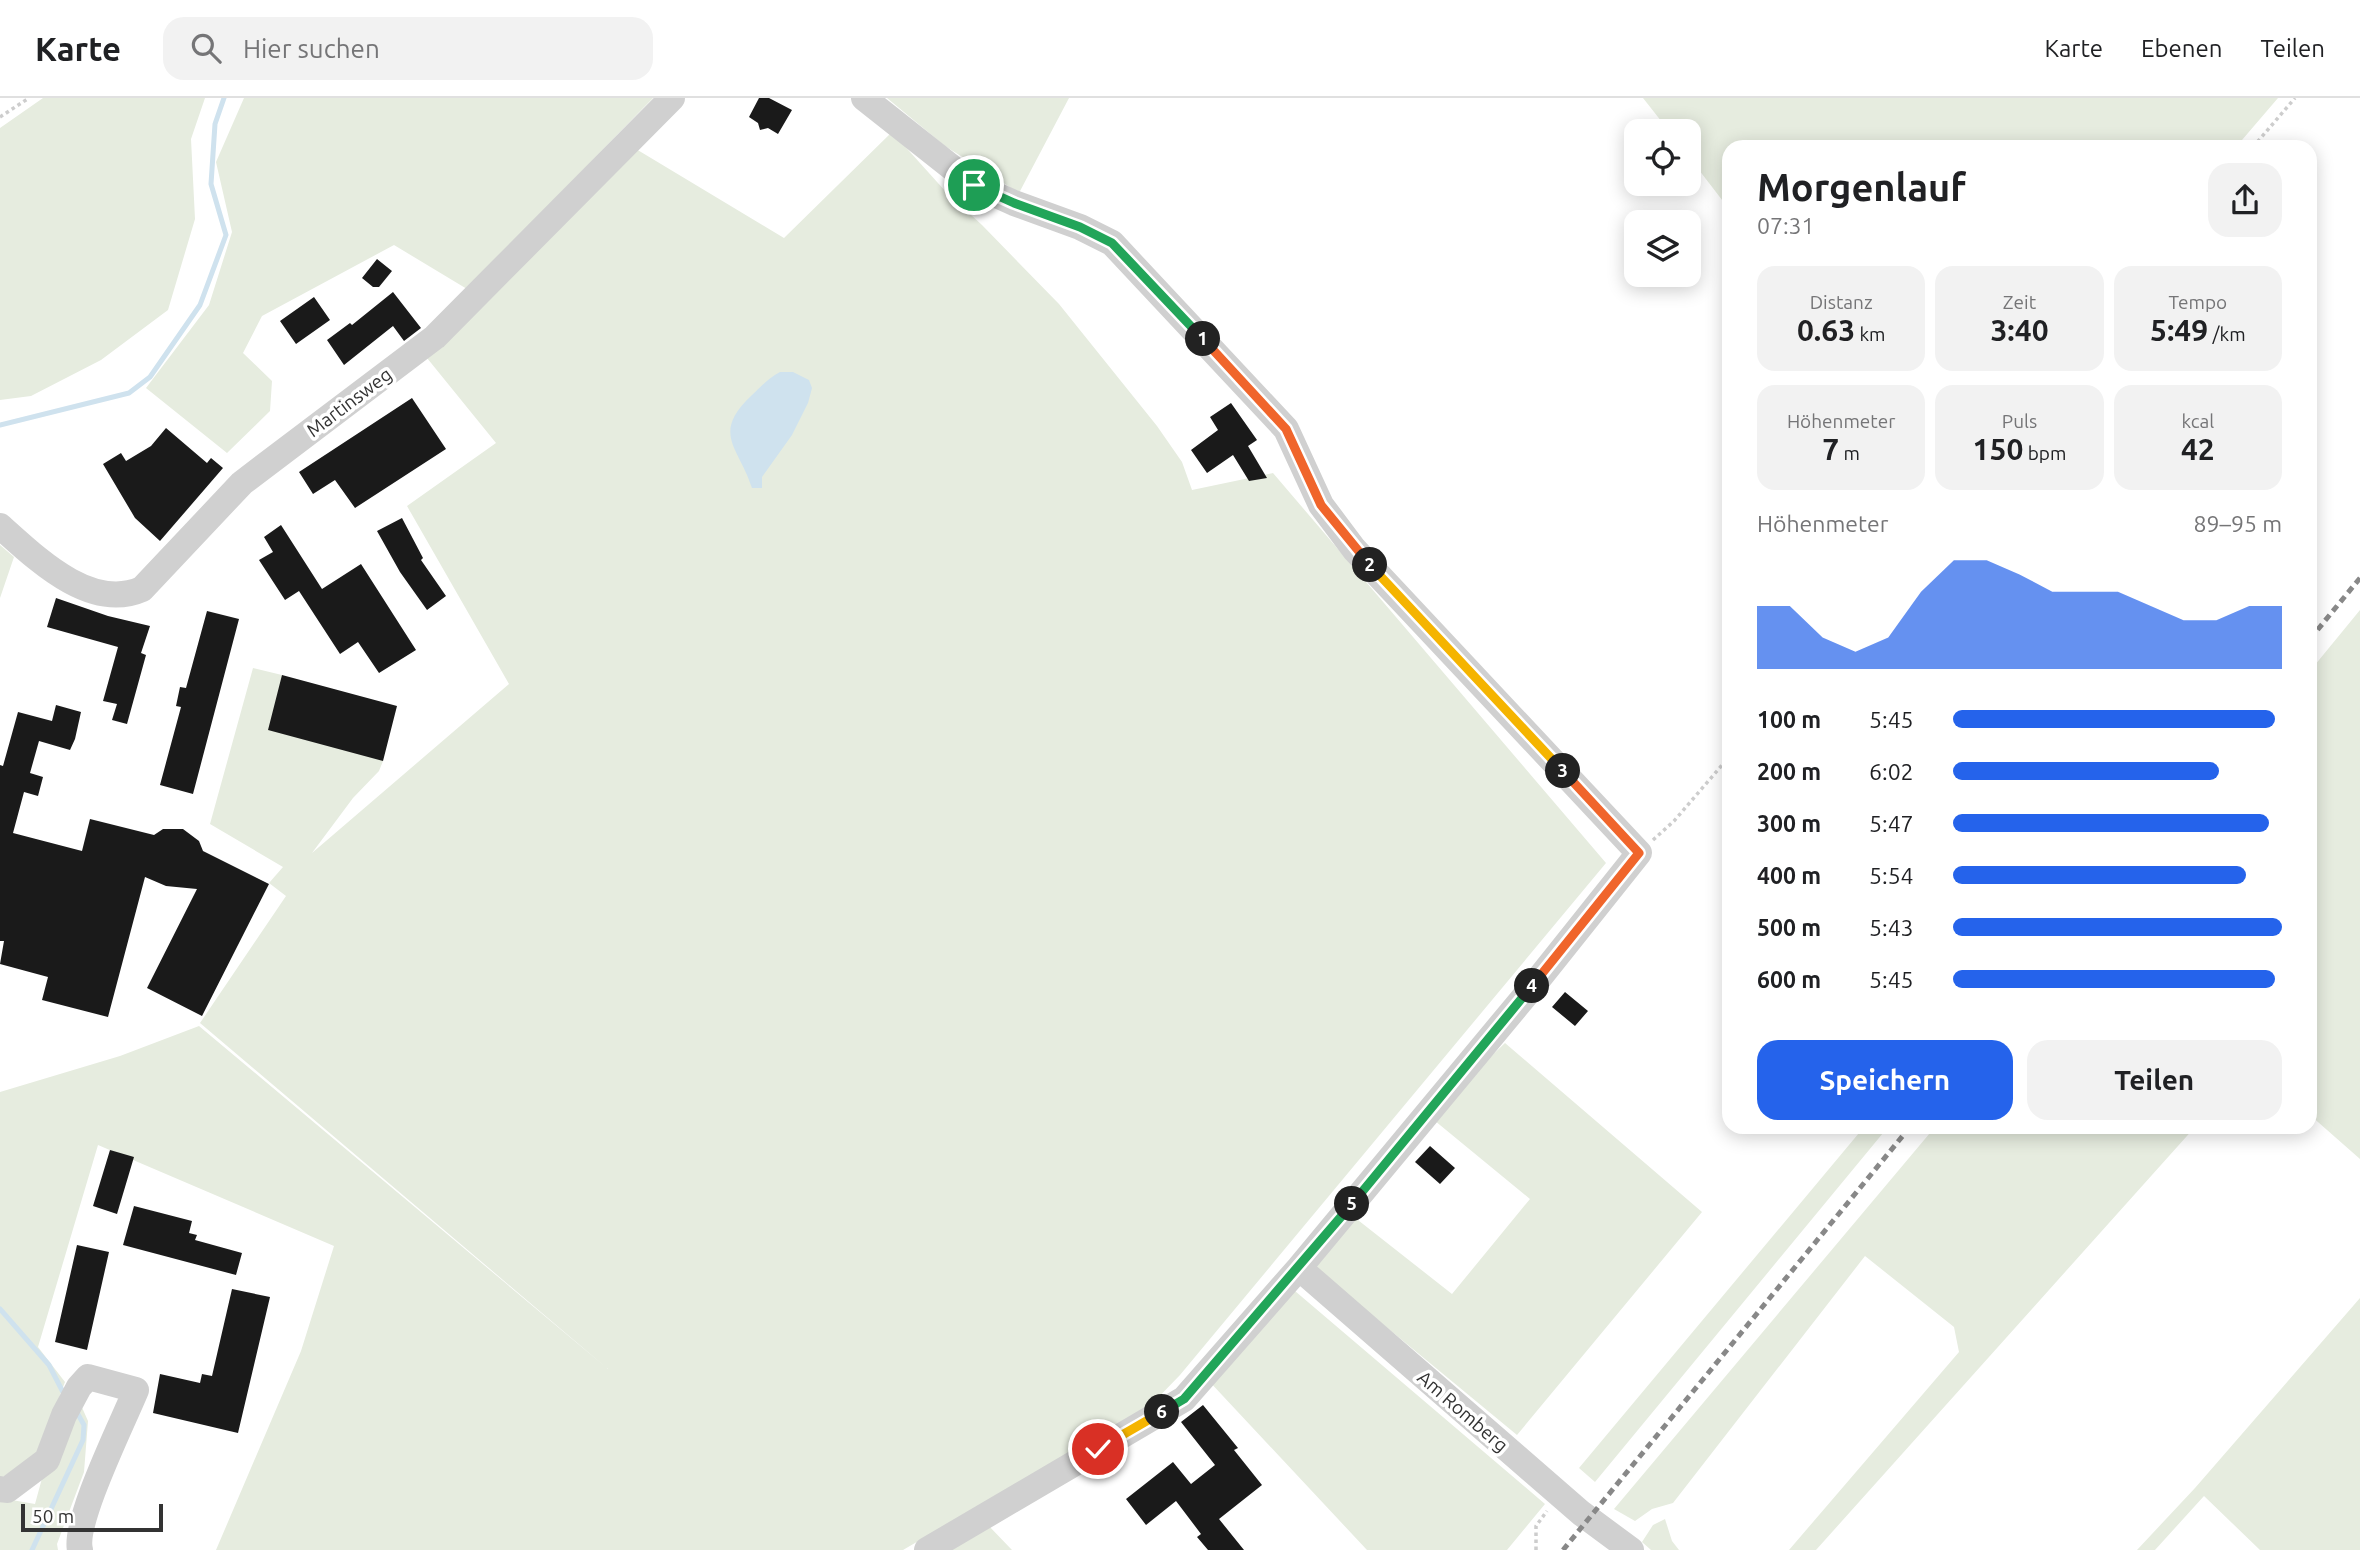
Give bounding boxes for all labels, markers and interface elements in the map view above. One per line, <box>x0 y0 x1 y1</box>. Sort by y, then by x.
search box <box>163 17 653 80</box>
icon: search <box>187 29 225 67</box>
text: Karte <box>35 30 121 67</box>
text: Hier suchen <box>243 34 380 63</box>
text: Karte <box>2044 35 2103 62</box>
text: Ebenen <box>2141 35 2222 62</box>
text: Teilen <box>2260 35 2325 62</box>
map controls <box>1624 119 1701 287</box>
button: locate <box>1624 119 1701 196</box>
pin <box>944 155 1004 215</box>
button: share <box>2208 163 2282 237</box>
icon: arrive <box>955 166 993 204</box>
text: Morgenlauf <box>1757 166 1966 208</box>
button: layers <box>1624 210 1701 287</box>
text: 07:31 <box>1757 213 1815 238</box>
text: Distanz <box>1810 291 1873 313</box>
text: Zeit <box>2003 291 2036 313</box>
text: Tempo <box>2168 291 2227 313</box>
text: 0.63 <box>1797 313 1855 347</box>
text: 3:40 <box>1990 313 2049 347</box>
text: 5:49 <box>2150 313 2208 347</box>
pin: 1 <box>1186 322 1220 356</box>
text: km <box>1855 323 1885 345</box>
text: /km <box>2208 323 2246 345</box>
text: 1 <box>1197 327 1208 349</box>
street label: Martinsweg <box>302 363 396 441</box>
text: Höhenmeter <box>1787 410 1895 432</box>
text: Puls <box>2002 410 2037 432</box>
text: kcal <box>2181 410 2214 432</box>
text: 7 <box>1822 432 1839 466</box>
text: 150 <box>1973 432 2023 466</box>
text: 42 <box>2181 432 2215 466</box>
text: m <box>1839 442 1860 464</box>
text: bpm <box>2023 442 2066 464</box>
text: Höhenmeter <box>1757 511 1888 536</box>
text: 89–95 m <box>2194 511 2282 536</box>
pin: 2 <box>1352 547 1388 582</box>
text: 2 <box>1364 553 1375 575</box>
text: 100 m <box>1757 707 1821 732</box>
text: 5:45 <box>1869 707 1914 732</box>
pin: 3 <box>1546 754 1580 788</box>
text: 3 <box>1557 759 1568 781</box>
text: 200 m <box>1757 759 1821 784</box>
text: 6:02 <box>1869 759 1914 784</box>
text: 300 m <box>1757 811 1821 836</box>
text: 5:47 <box>1869 811 1914 836</box>
text: 400 m <box>1757 863 1821 888</box>
text: 5:54 <box>1869 863 1914 888</box>
text: 500 m <box>1757 915 1821 940</box>
text: 5:43 <box>1869 915 1914 940</box>
text: 600 m <box>1757 967 1821 992</box>
text: 5:45 <box>1869 967 1914 992</box>
pin: 4 <box>1514 968 1550 1004</box>
text: 4 <box>1526 974 1537 996</box>
button: Speichern <box>1757 1040 2013 1120</box>
button: Teilen <box>2027 1040 2282 1120</box>
pin: 5 <box>1334 1186 1370 1222</box>
text: 5 <box>1346 1192 1357 1214</box>
street label: Am Romberg <box>1413 1366 1513 1456</box>
pin: 6 <box>1144 1394 1180 1430</box>
text: 6 <box>1156 1400 1167 1422</box>
pin <box>1068 1419 1128 1479</box>
icon: check <box>1079 1430 1117 1468</box>
scale bar <box>21 1501 163 1533</box>
text: 50 m <box>32 1505 74 1527</box>

